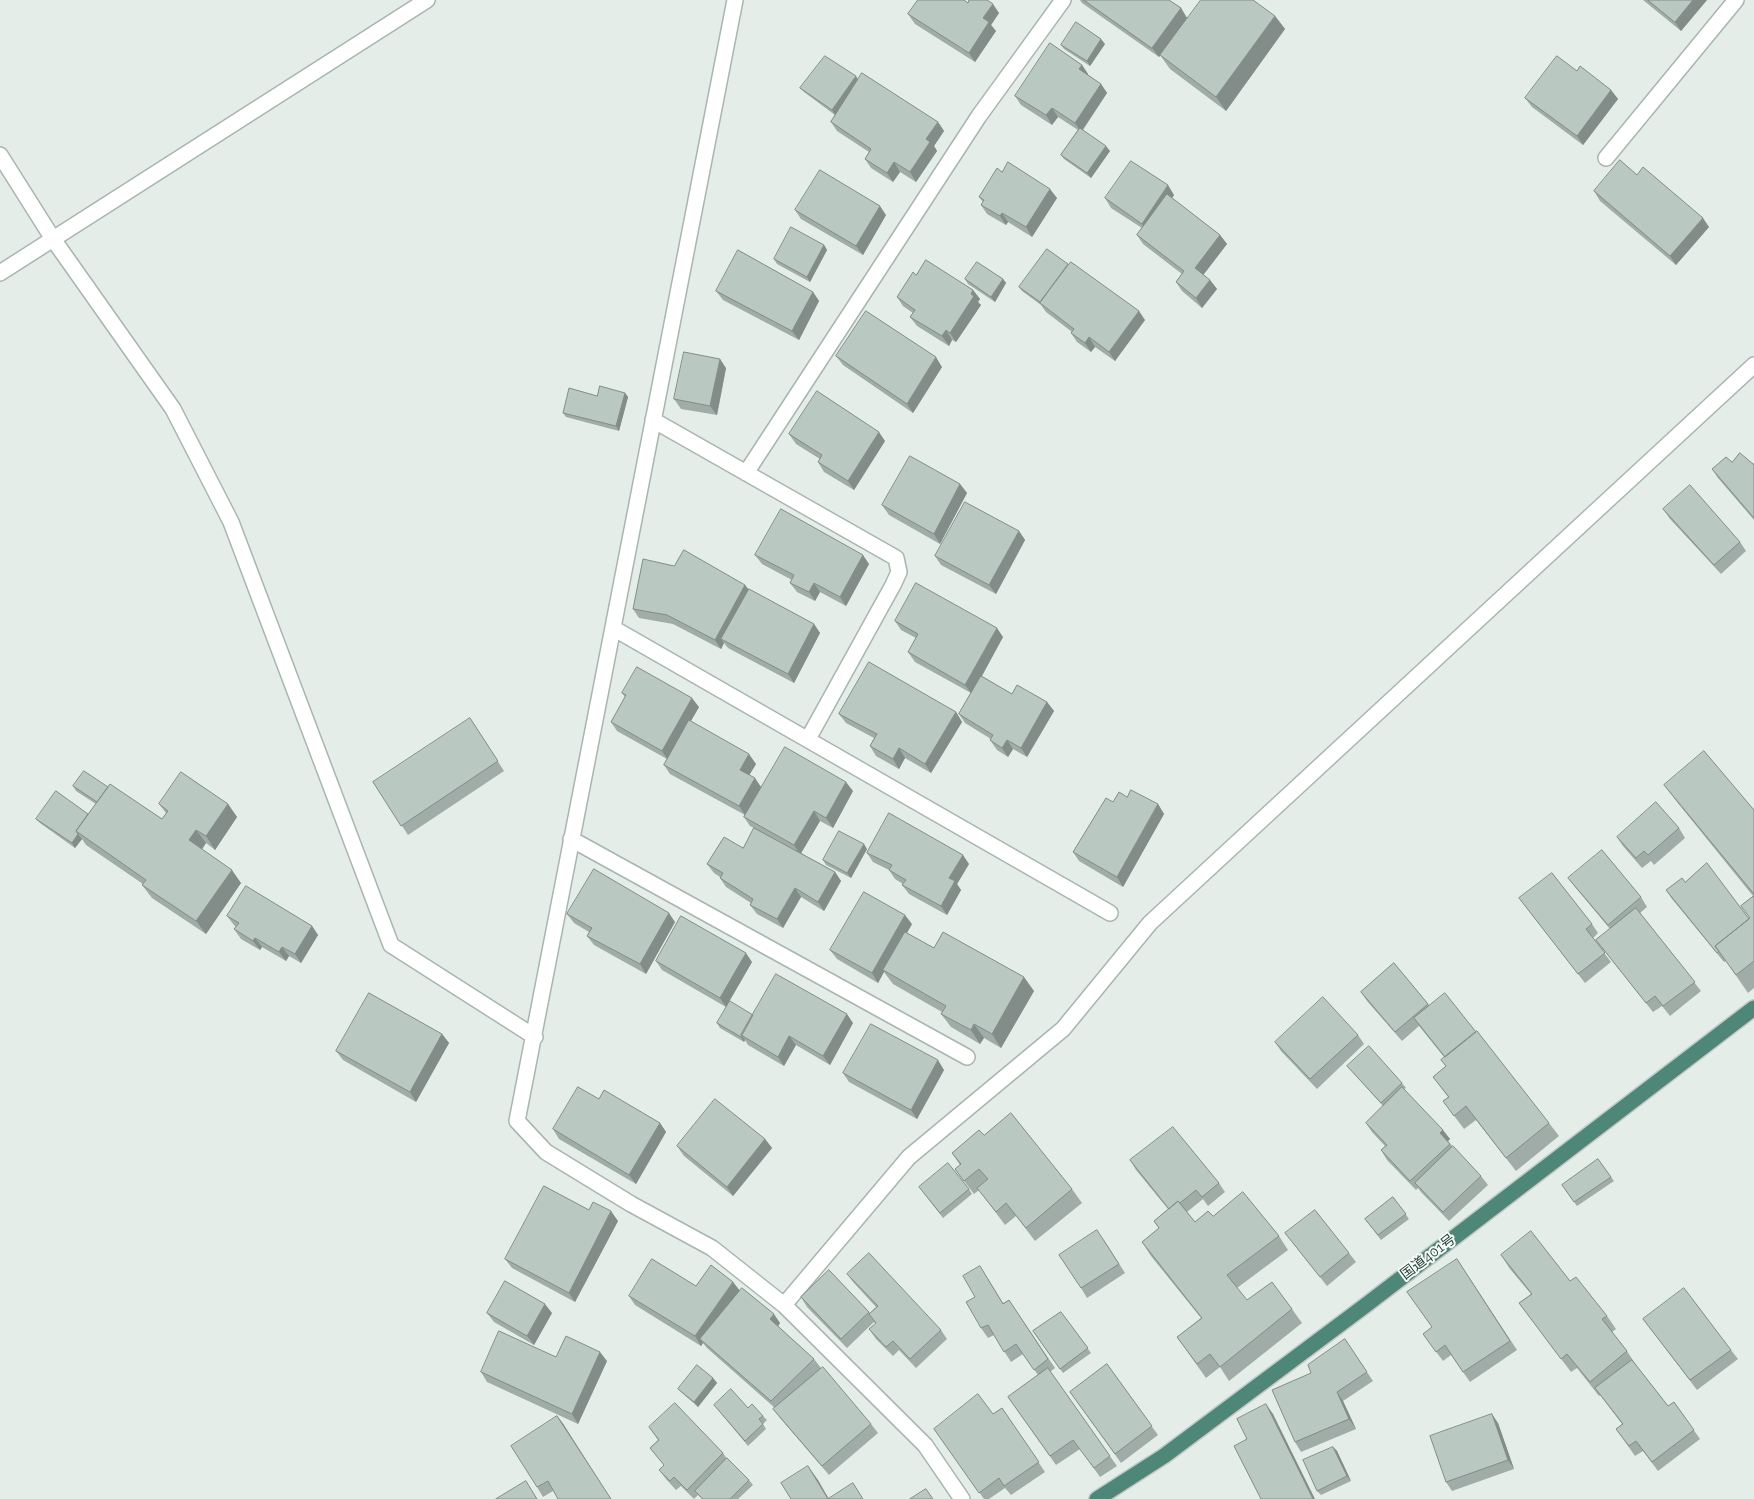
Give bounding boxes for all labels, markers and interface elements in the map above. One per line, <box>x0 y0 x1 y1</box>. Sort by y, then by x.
street label: 国道401号 <box>1397 1231 1459 1283</box>

